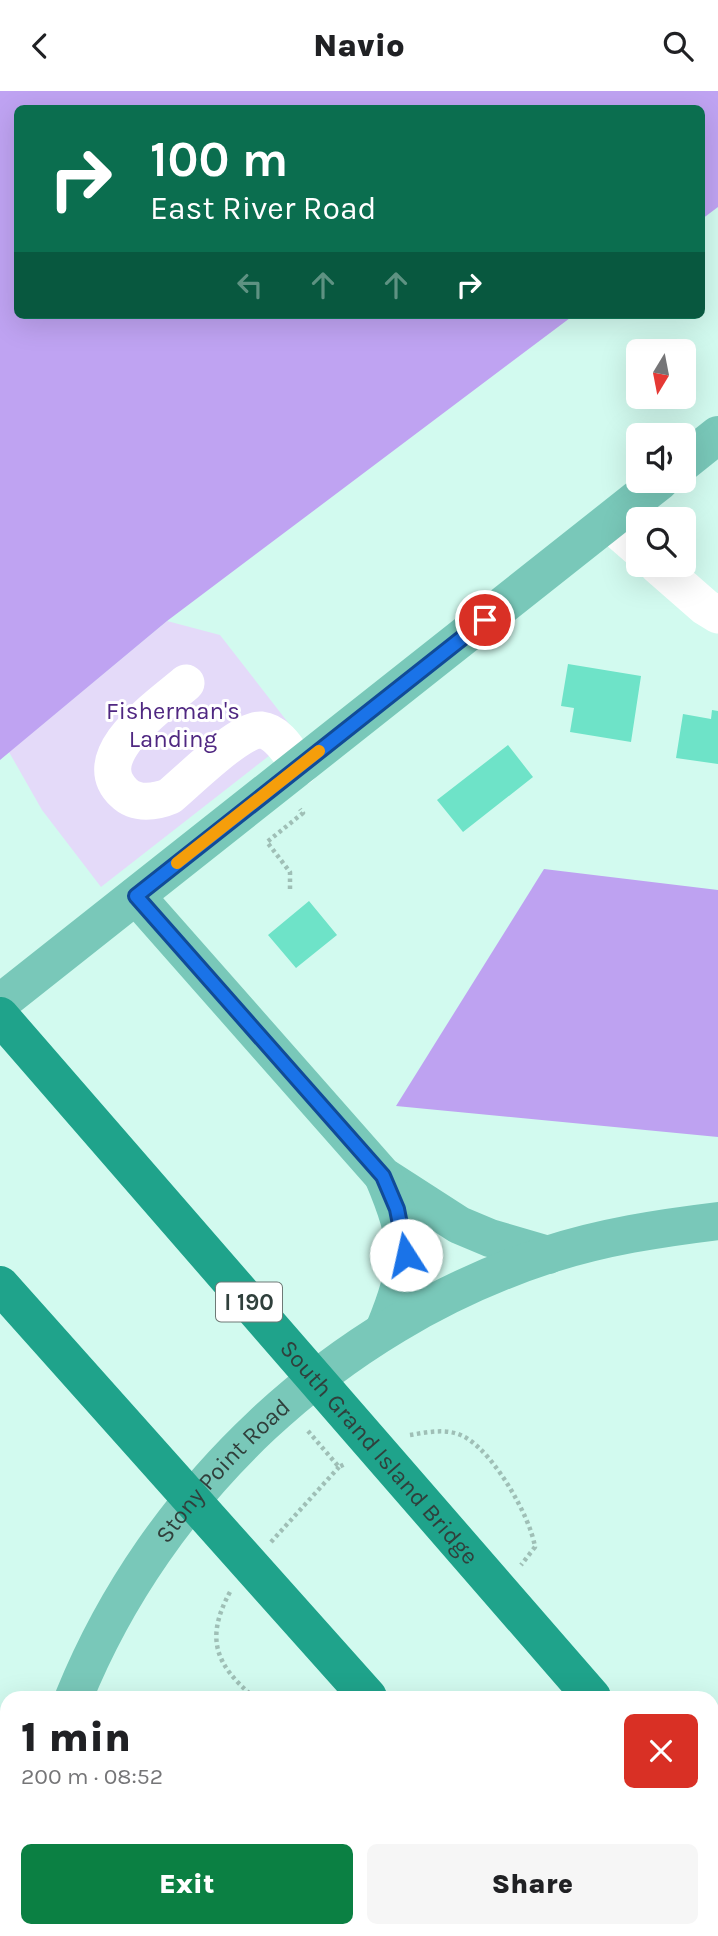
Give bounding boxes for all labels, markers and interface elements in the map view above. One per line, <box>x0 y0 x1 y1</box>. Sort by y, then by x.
icon: back <box>21 27 59 65</box>
text: Navio <box>313 27 405 64</box>
icon: search <box>659 27 697 65</box>
text: 100 m <box>150 131 288 188</box>
icon: right <box>35 133 126 224</box>
text: East River Road <box>150 190 377 227</box>
icon: left <box>231 266 269 304</box>
icon: ahead <box>304 266 342 304</box>
icon: ahead <box>377 266 415 304</box>
icon: right <box>450 266 488 304</box>
north arrow <box>626 339 696 409</box>
map controls <box>626 339 696 577</box>
button: sound <box>626 423 696 493</box>
button: search <box>626 507 696 577</box>
pin <box>455 590 515 650</box>
icon: arrive <box>466 601 504 639</box>
park label: Fisherman's Landing <box>106 697 240 753</box>
position arrow <box>369 1218 443 1292</box>
road number: I 190 <box>216 1283 282 1321</box>
street label: South Grand Island Bridge <box>274 1334 484 1570</box>
street label: Stony Point Road <box>150 1393 296 1548</box>
text: 1 min <box>21 1712 131 1762</box>
button: close <box>624 1714 698 1788</box>
text: 200 m · 08:52 <box>21 1763 163 1790</box>
button: Exit <box>21 1844 353 1924</box>
button: Share <box>367 1844 698 1924</box>

